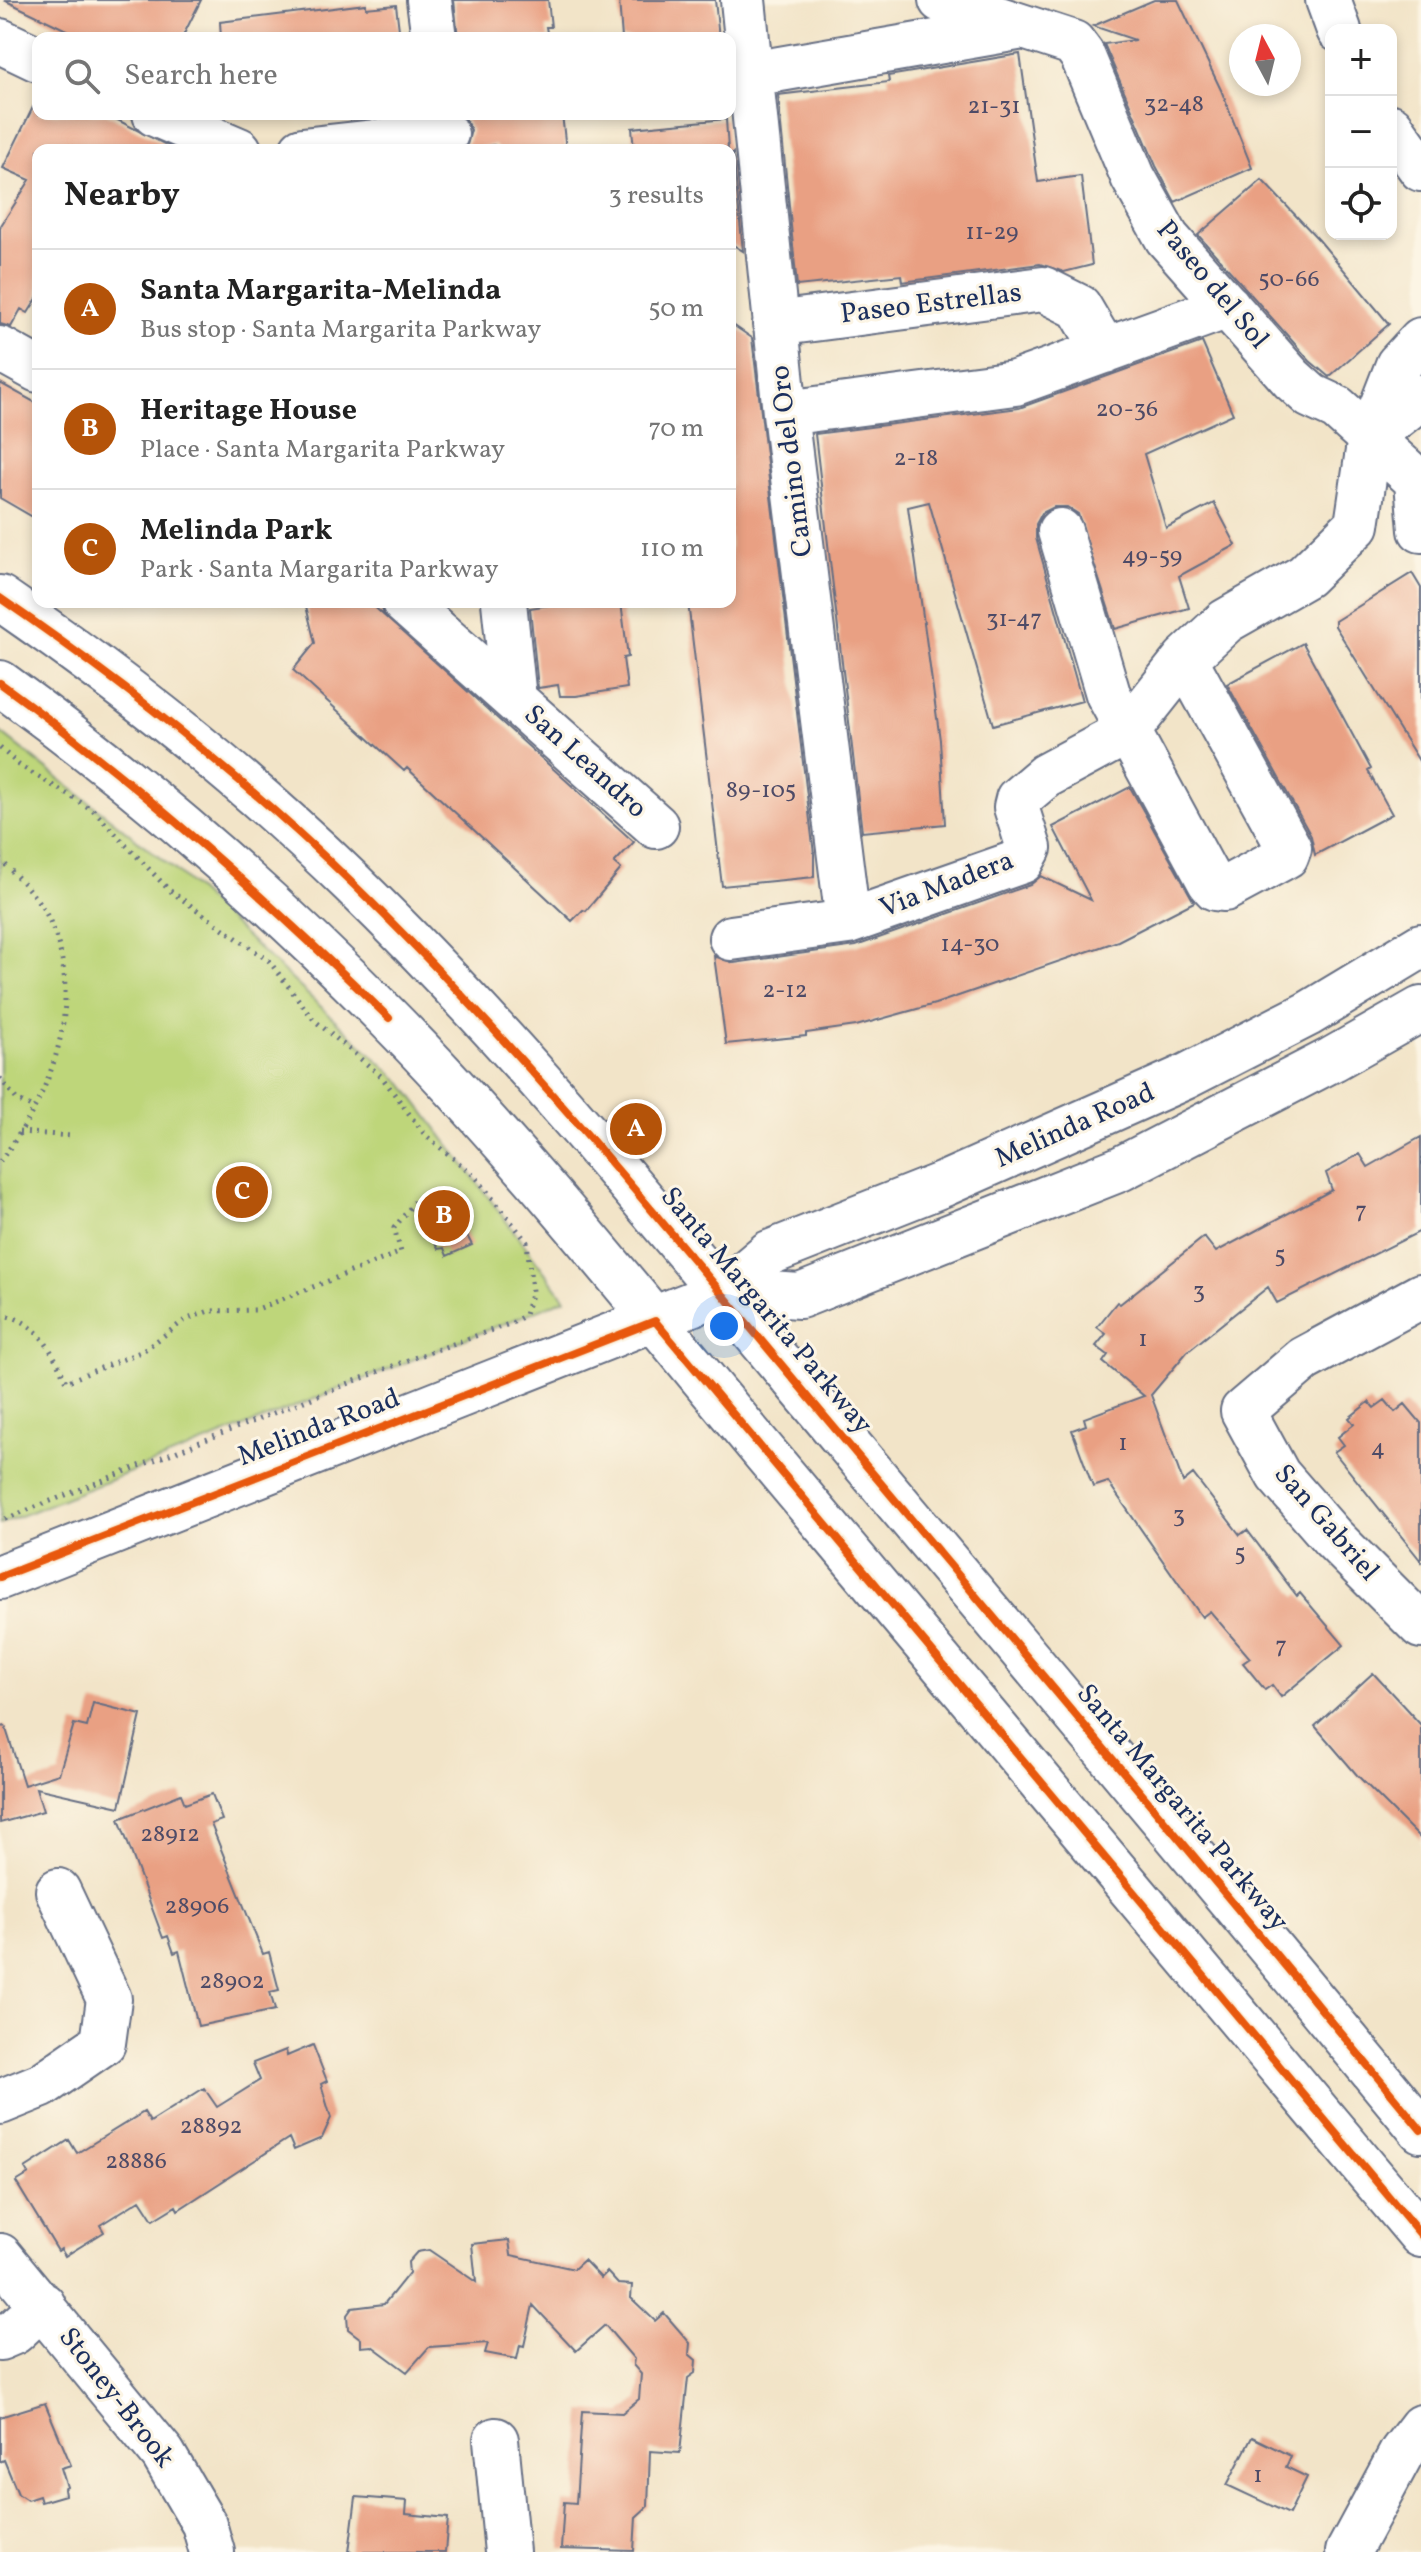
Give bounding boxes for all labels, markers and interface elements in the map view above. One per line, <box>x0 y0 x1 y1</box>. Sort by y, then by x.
north arrow <box>1229 24 1301 96</box>
map controls <box>1325 24 1397 240</box>
button: + <box>1325 24 1397 96</box>
search box <box>32 32 736 120</box>
icon: search <box>60 54 104 98</box>
text: Search here <box>124 55 278 97</box>
house number: 32-48 <box>1144 88 1204 122</box>
house number: 21-31 <box>967 90 1021 124</box>
button: − <box>1325 96 1397 168</box>
button: locate <box>1325 168 1397 240</box>
text: Nearby <box>64 173 180 220</box>
text: 3 results <box>608 178 704 214</box>
street label: Paseo del Sol <box>1146 212 1278 358</box>
house number: 11-29 <box>965 216 1019 250</box>
house number: 50-66 <box>1258 263 1320 297</box>
text: Santa Margarita-Melinda <box>140 270 501 312</box>
street label: Paseo Estrellas <box>838 274 1024 334</box>
text: A <box>81 291 99 327</box>
text: 50 m <box>648 291 704 327</box>
text: Bus stop · Santa Margarita Parkway <box>140 312 541 348</box>
street label: Camino del Oro <box>761 363 823 559</box>
text: Heritage House <box>140 390 357 432</box>
house number: 20-36 <box>1096 393 1158 427</box>
text: B <box>81 411 99 447</box>
text: 70 m <box>649 411 704 447</box>
text: Place · Santa Margarita Parkway <box>140 432 505 468</box>
house number: 2-18 <box>894 442 938 476</box>
text: Melinda Park <box>140 510 333 552</box>
text: C <box>82 531 98 567</box>
text: 110 m <box>640 531 704 567</box>
house number: 49-59 <box>1122 540 1182 574</box>
text: Park · Santa Margarita Parkway <box>140 552 498 588</box>
house number: 31-47 <box>986 603 1042 637</box>
street label: San Leandro <box>515 696 655 828</box>
house number: 89-105 <box>726 774 796 808</box>
street label: Via Madera <box>874 842 1020 928</box>
house number: 14-30 <box>941 928 1000 962</box>
house number: 2-12 <box>762 974 808 1008</box>
street label: Melinda Road <box>989 1073 1161 1179</box>
pin: A <box>610 1099 662 1159</box>
pin: C <box>216 1162 268 1222</box>
street label: Santa Margarita Parkway <box>651 1179 881 1443</box>
pin: B <box>418 1186 470 1246</box>
house number: 7 <box>1355 1195 1367 1229</box>
house number: 5 <box>1274 1239 1286 1273</box>
house number: 3 <box>1193 1275 1205 1309</box>
your location <box>704 1306 744 1346</box>
house number: 1 <box>1138 1323 1148 1357</box>
street label: Melinda Road <box>232 1379 406 1477</box>
house number: 1 <box>1118 1427 1128 1461</box>
house number: 4 <box>1371 1432 1385 1466</box>
street label: San Gabriel <box>1264 1456 1388 1590</box>
house number: 3 <box>1173 1499 1185 1533</box>
house number: 5 <box>1234 1537 1246 1571</box>
house number: 7 <box>1275 1630 1287 1664</box>
street label: Santa Margarita Parkway <box>1067 1676 1297 1940</box>
house number: 28912 <box>140 1818 200 1852</box>
house number: 28906 <box>165 1890 229 1924</box>
house number: 28902 <box>199 1965 265 1999</box>
house number: 28892 <box>180 2110 242 2144</box>
house number: 28886 <box>105 2145 167 2179</box>
street label: Stoney-Brook <box>49 2320 183 2476</box>
house number: 1 <box>1253 2459 1263 2493</box>

